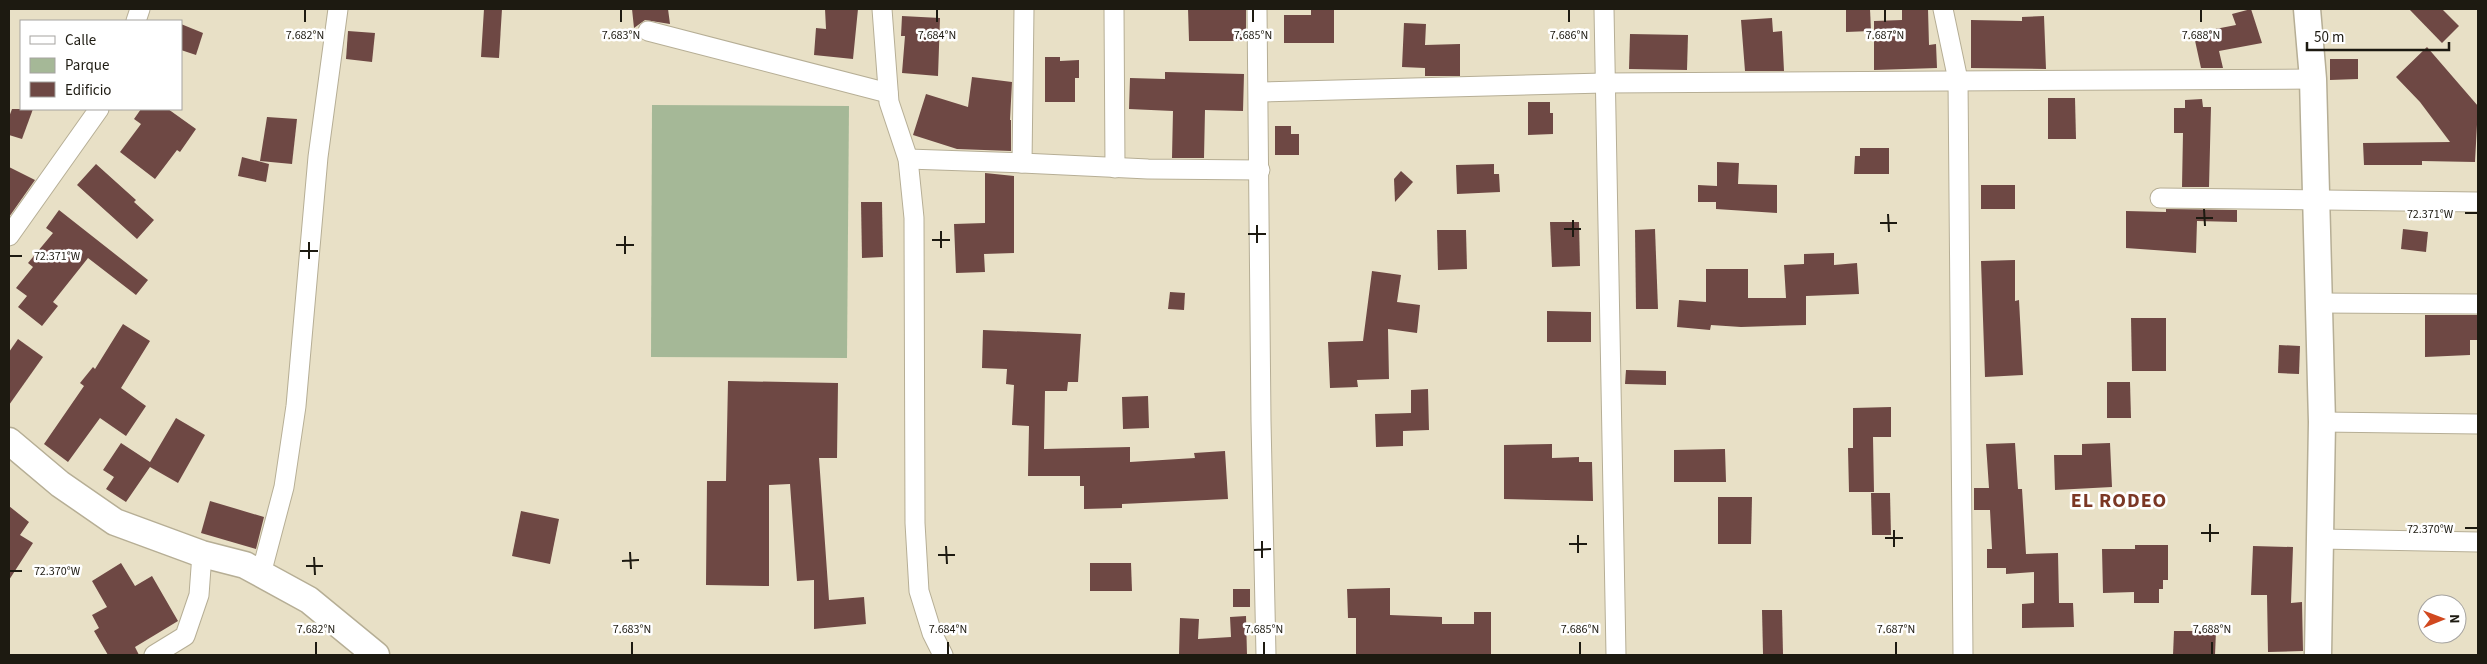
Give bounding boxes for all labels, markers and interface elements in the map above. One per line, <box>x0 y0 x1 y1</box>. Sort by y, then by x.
legend <box>20 20 182 110</box>
scale bar <box>2307 20 2450 52</box>
text: 7.682°N <box>286 27 324 44</box>
text: 7.683°N <box>602 27 640 44</box>
text: 7.684°N <box>918 27 956 44</box>
text: 7.685°N <box>1234 27 1272 44</box>
text: 7.686°N <box>1550 27 1588 44</box>
text: 7.687°N <box>1866 27 1904 44</box>
text: 7.688°N <box>2182 27 2220 44</box>
text: 50 m <box>2314 27 2344 48</box>
text: Calle <box>65 30 96 51</box>
text: Parque <box>65 55 109 76</box>
text: Edificio <box>65 80 112 101</box>
text: 72.371°W <box>2407 206 2454 223</box>
text: 72.371°W <box>34 248 81 265</box>
district label: EL RODEO <box>2071 487 2167 515</box>
text: 72.370°W <box>2407 521 2454 538</box>
text: 72.370°W <box>34 563 81 580</box>
north arrow <box>2417 594 2467 644</box>
text: N <box>2444 614 2464 624</box>
text: 7.682°N <box>297 621 335 638</box>
text: 7.683°N <box>613 621 651 638</box>
text: 7.684°N <box>929 621 967 638</box>
text: 7.685°N <box>1245 621 1283 638</box>
text: 7.686°N <box>1561 621 1599 638</box>
text: 7.687°N <box>1877 621 1915 638</box>
text: 7.688°N <box>2193 621 2231 638</box>

